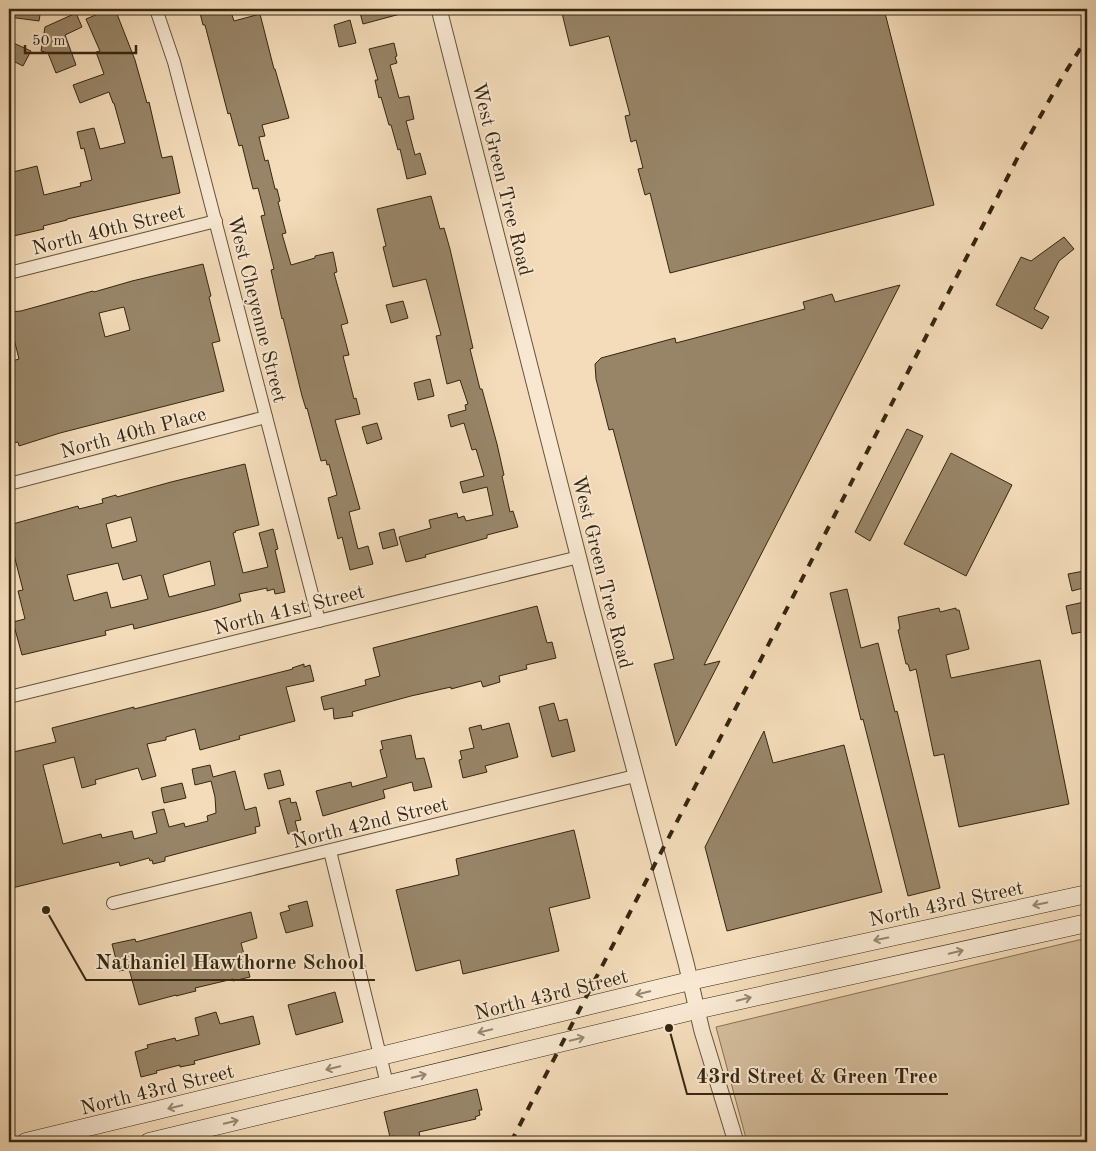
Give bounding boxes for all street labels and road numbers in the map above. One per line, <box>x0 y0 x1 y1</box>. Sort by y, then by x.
street label: West Green Tree Road <box>467 81 535 278</box>
street label: North 40th Street <box>30 202 187 260</box>
street label: West Cheyenne Street <box>223 214 289 405</box>
street label: North 40th Place <box>58 405 209 463</box>
street label: West Green Tree Road <box>567 474 635 671</box>
street label: North 41st Street <box>212 583 367 639</box>
street label: North 42nd Street <box>290 795 451 853</box>
street label: North 43rd Street <box>867 879 1026 931</box>
street label: North 43rd Street <box>473 967 630 1025</box>
street label: North 43rd Street <box>79 1062 236 1120</box>

